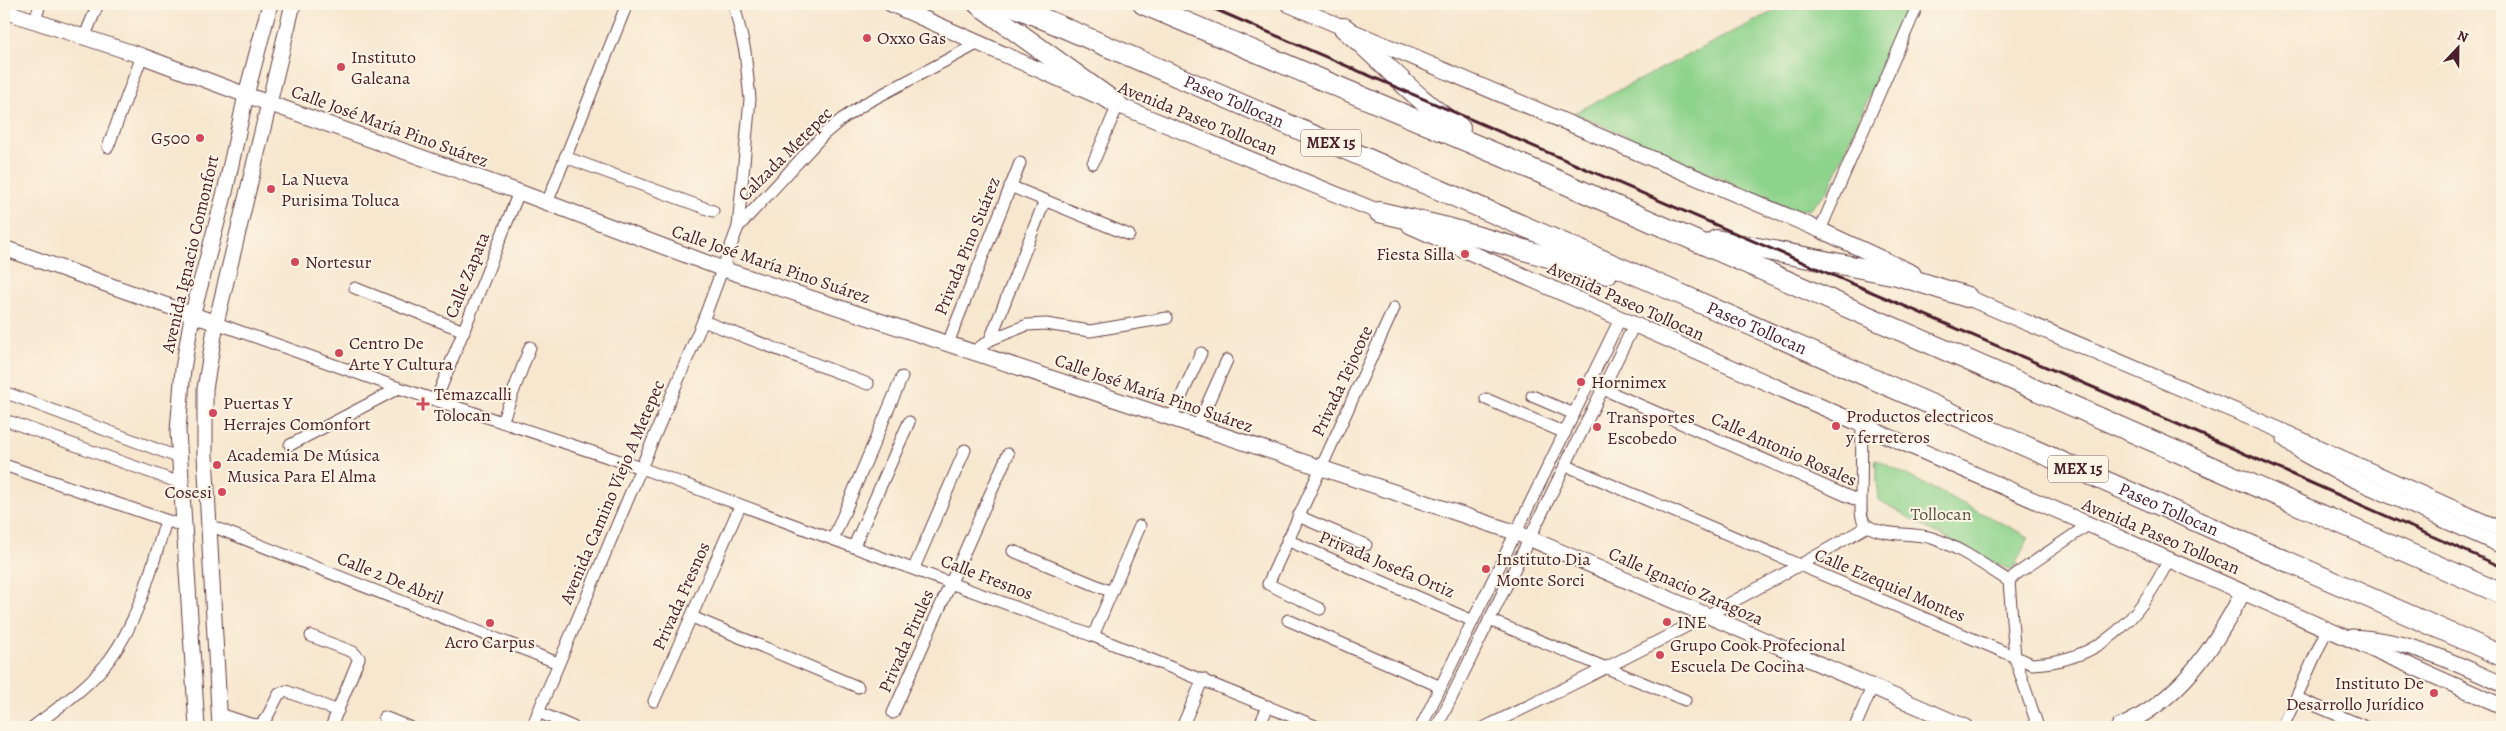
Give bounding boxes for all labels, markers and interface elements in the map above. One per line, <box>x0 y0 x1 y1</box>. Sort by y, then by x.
north arrow <box>2434 22 2484 72</box>
place label: Oxxo Gas <box>877 26 946 50</box>
text: N <box>2454 26 2471 47</box>
marker: Oxxo Gas <box>861 32 873 44</box>
place label: Instituto Galeana <box>351 45 416 90</box>
marker: Instituto Galeana <box>335 61 347 73</box>
street label: Paseo Tollocan <box>1180 69 1288 133</box>
street label: Avenida Paseo Tollocan <box>1114 75 1281 161</box>
street label: Calle José María Pino Suárez <box>288 79 492 173</box>
street label: Calzada Metepec <box>732 101 838 207</box>
place label: G500 <box>151 126 190 150</box>
road number: MEX 15 <box>1301 130 1361 156</box>
marker: G500 <box>194 132 206 144</box>
street label: Avenida Ignacio Comonfort <box>155 153 224 356</box>
place label: La Nueva Purisima Toluca <box>281 167 400 212</box>
street label: Privada Pino Suárez <box>928 173 1006 319</box>
marker: La Nueva Purisima Toluca <box>265 183 277 195</box>
street label: Calle José María Pino Suárez <box>669 219 873 309</box>
street label: Calle Zapata <box>439 228 495 322</box>
place label: Fiesta Silla <box>1376 242 1456 266</box>
marker: Fiesta Silla <box>1459 248 1471 260</box>
place label: Nortesur <box>305 250 371 274</box>
street label: Avenida Paseo Tollocan <box>1543 255 1708 346</box>
marker: Nortesur <box>289 256 301 268</box>
street label: Paseo Tollocan <box>1703 295 1811 360</box>
street label: Privada Tejocote <box>1306 322 1378 440</box>
place label: Centro De Arte Y Cultura <box>348 331 454 376</box>
marker: Centro De Arte Y Cultura <box>333 347 345 359</box>
street label: Calle José María Pino Suárez <box>1052 348 1256 438</box>
place label: Hornimex <box>1591 370 1667 394</box>
street label: Avenida Camino Viejo A Metepec <box>553 376 670 609</box>
marker: Hornimex <box>1575 376 1587 388</box>
place label: Temazcalli Tolocan <box>434 382 512 427</box>
place label: Puertas Y Herrajes Comonfort <box>223 391 371 436</box>
marker: Temazcalli Tolocan <box>416 397 430 411</box>
place label: Productos electricos y ferreteros <box>1845 404 1994 449</box>
place label: Transportes Escobedo <box>1607 405 1695 450</box>
street label: Calle Antonio Rosales <box>1707 406 1861 492</box>
marker: Puertas Y Herrajes Comonfort <box>207 407 219 419</box>
marker: Productos electricos y ferreteros <box>1830 420 1842 432</box>
marker: Transportes Escobedo <box>1591 421 1603 433</box>
place label: Academia De Música Musica Para El Alma <box>226 443 380 488</box>
road number: MEX 15 <box>2048 456 2108 482</box>
marker: Academia De Música Musica Para El Alma <box>211 459 223 471</box>
street label: Paseo Tollocan <box>2115 477 2223 542</box>
place label: Cosesi <box>165 480 212 504</box>
marker: Cosesi <box>216 486 228 498</box>
street label: Avenida Paseo Tollocan <box>2077 491 2244 580</box>
park label: Tollocan <box>1910 502 1972 526</box>
street label: Privada Josefa Ortiz <box>1315 525 1459 603</box>
street label: Privada Fresnos <box>646 538 716 654</box>
street label: Calle Ignacio Zaragoza <box>1605 541 1768 631</box>
street label: Calle Ezequiel Montes <box>1811 542 1969 628</box>
street label: Calle 2 De Abril <box>334 546 447 610</box>
place label: Instituto Dia Monte Sorci <box>1496 547 1591 592</box>
street label: Calle Fresnos <box>937 548 1037 606</box>
marker: Instituto Dia Monte Sorci <box>1480 563 1492 575</box>
street label: Privada Pirules <box>873 586 939 696</box>
place label: INE <box>1677 610 1707 634</box>
marker: INE <box>1661 616 1673 628</box>
marker: Acro Carpus <box>484 617 496 629</box>
place label: Acro Carpus <box>444 630 535 654</box>
place label: Grupo Cook Profecional Escuela De Cocina <box>1670 633 1846 678</box>
marker: Grupo Cook Profecional Escuela De Cocina <box>1654 649 1666 661</box>
place label: Instituto De Desarrollo Jurídico <box>2286 671 2424 716</box>
marker: Instituto De Desarrollo Jurídico <box>2428 687 2440 699</box>

